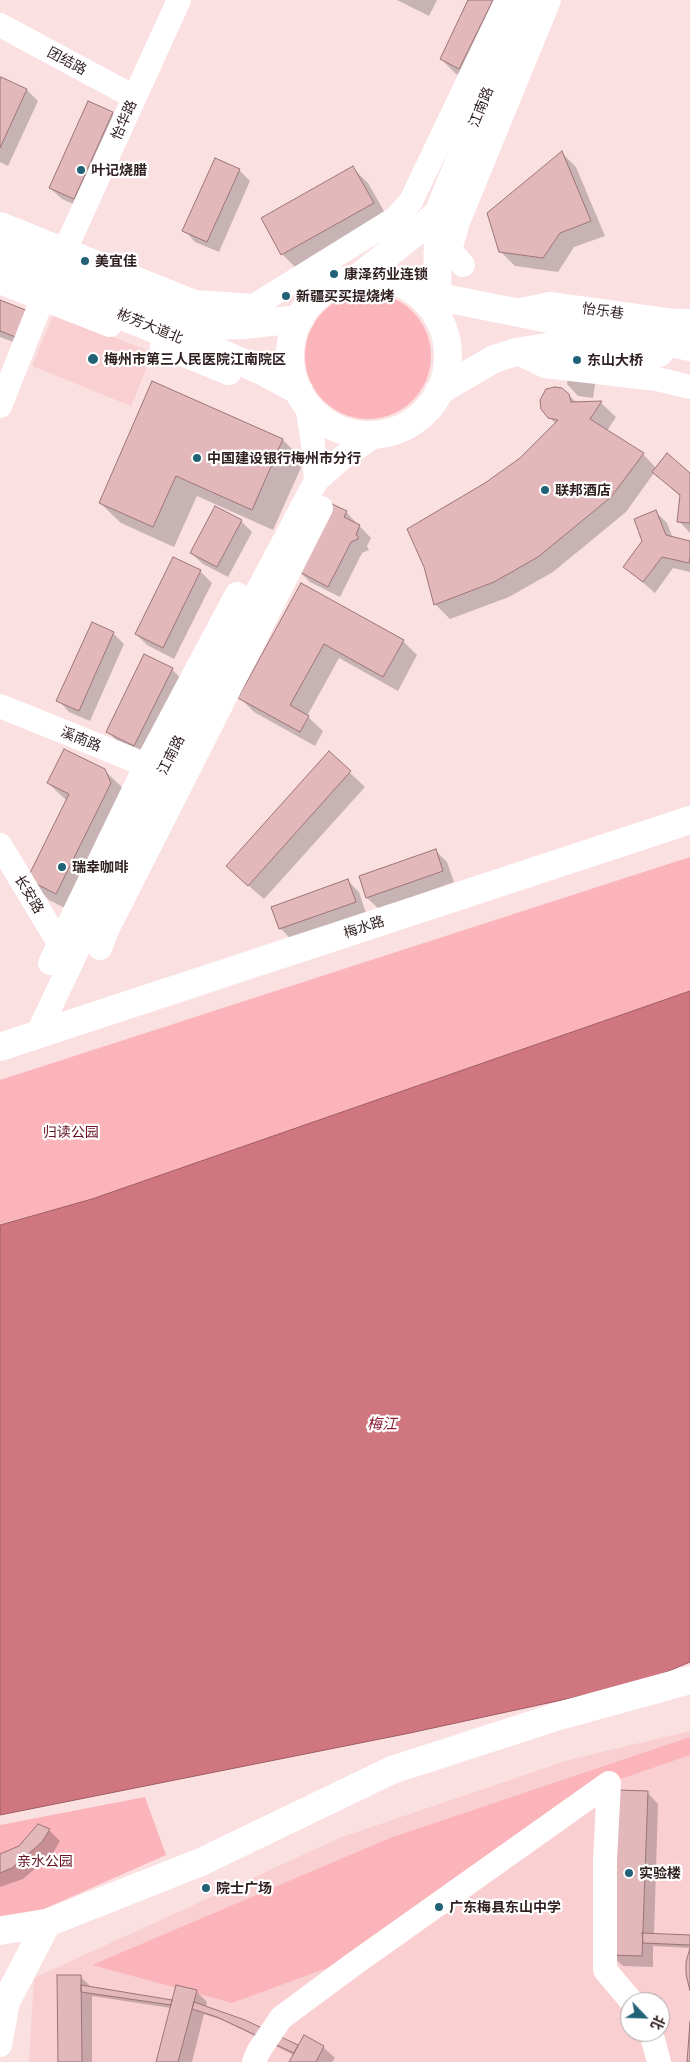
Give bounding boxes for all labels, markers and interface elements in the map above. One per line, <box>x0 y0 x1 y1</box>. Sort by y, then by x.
street label: 团结路 <box>45 44 89 78</box>
street label: 江南路 <box>465 84 497 130</box>
street label: 怡华路 <box>108 97 140 143</box>
place label: 叶记烧腊 <box>91 162 147 178</box>
marker: 叶记烧腊 <box>75 164 87 176</box>
place label: 美宜佳 <box>95 253 137 269</box>
marker: 美宜佳 <box>79 255 91 267</box>
place label: 康泽药业连锁 <box>344 266 428 282</box>
marker: 康泽药业连锁 <box>328 268 340 280</box>
place label: 新疆买买提烧烤 <box>296 288 394 304</box>
marker: 新疆买买提烧烤 <box>280 290 292 302</box>
street label: 怡乐巷 <box>581 300 625 322</box>
street label: 彬芳大道北 <box>114 305 186 347</box>
place label: 梅州市第三人民医院江南院区 <box>104 351 286 367</box>
marker: 梅州市第三人民医院江南院区 <box>86 352 100 366</box>
place label: 东山大桥 <box>587 352 643 368</box>
marker: 东山大桥 <box>571 354 583 366</box>
place label: 中国建设银行梅州市分行 <box>207 450 361 466</box>
marker: 中国建设银行梅州市分行 <box>191 452 203 464</box>
place label: 联邦酒店 <box>555 482 611 498</box>
marker: 联邦酒店 <box>539 484 551 496</box>
street label: 溪南路 <box>58 723 104 755</box>
street label: 江南路 <box>154 732 188 778</box>
place label: 瑞幸咖啡 <box>72 859 128 875</box>
marker: 瑞幸咖啡 <box>56 861 68 873</box>
street label: 长安路 <box>11 872 47 916</box>
street label: 梅水路 <box>341 913 387 941</box>
park label: 归读公园 <box>43 1124 99 1140</box>
water label: 梅江 <box>367 1415 397 1433</box>
park label: 亲水公园 <box>17 1853 73 1869</box>
place label: 实验楼 <box>639 1865 681 1881</box>
marker: 实验楼 <box>623 1867 635 1879</box>
place label: 院士广场 <box>216 1880 272 1896</box>
marker: 院士广场 <box>200 1882 212 1894</box>
place label: 广东梅县东山中学 <box>449 1899 561 1915</box>
marker: 广东梅县东山中学 <box>433 1901 445 1913</box>
north arrow <box>620 1992 670 2042</box>
text: 北 <box>648 2013 669 2033</box>

